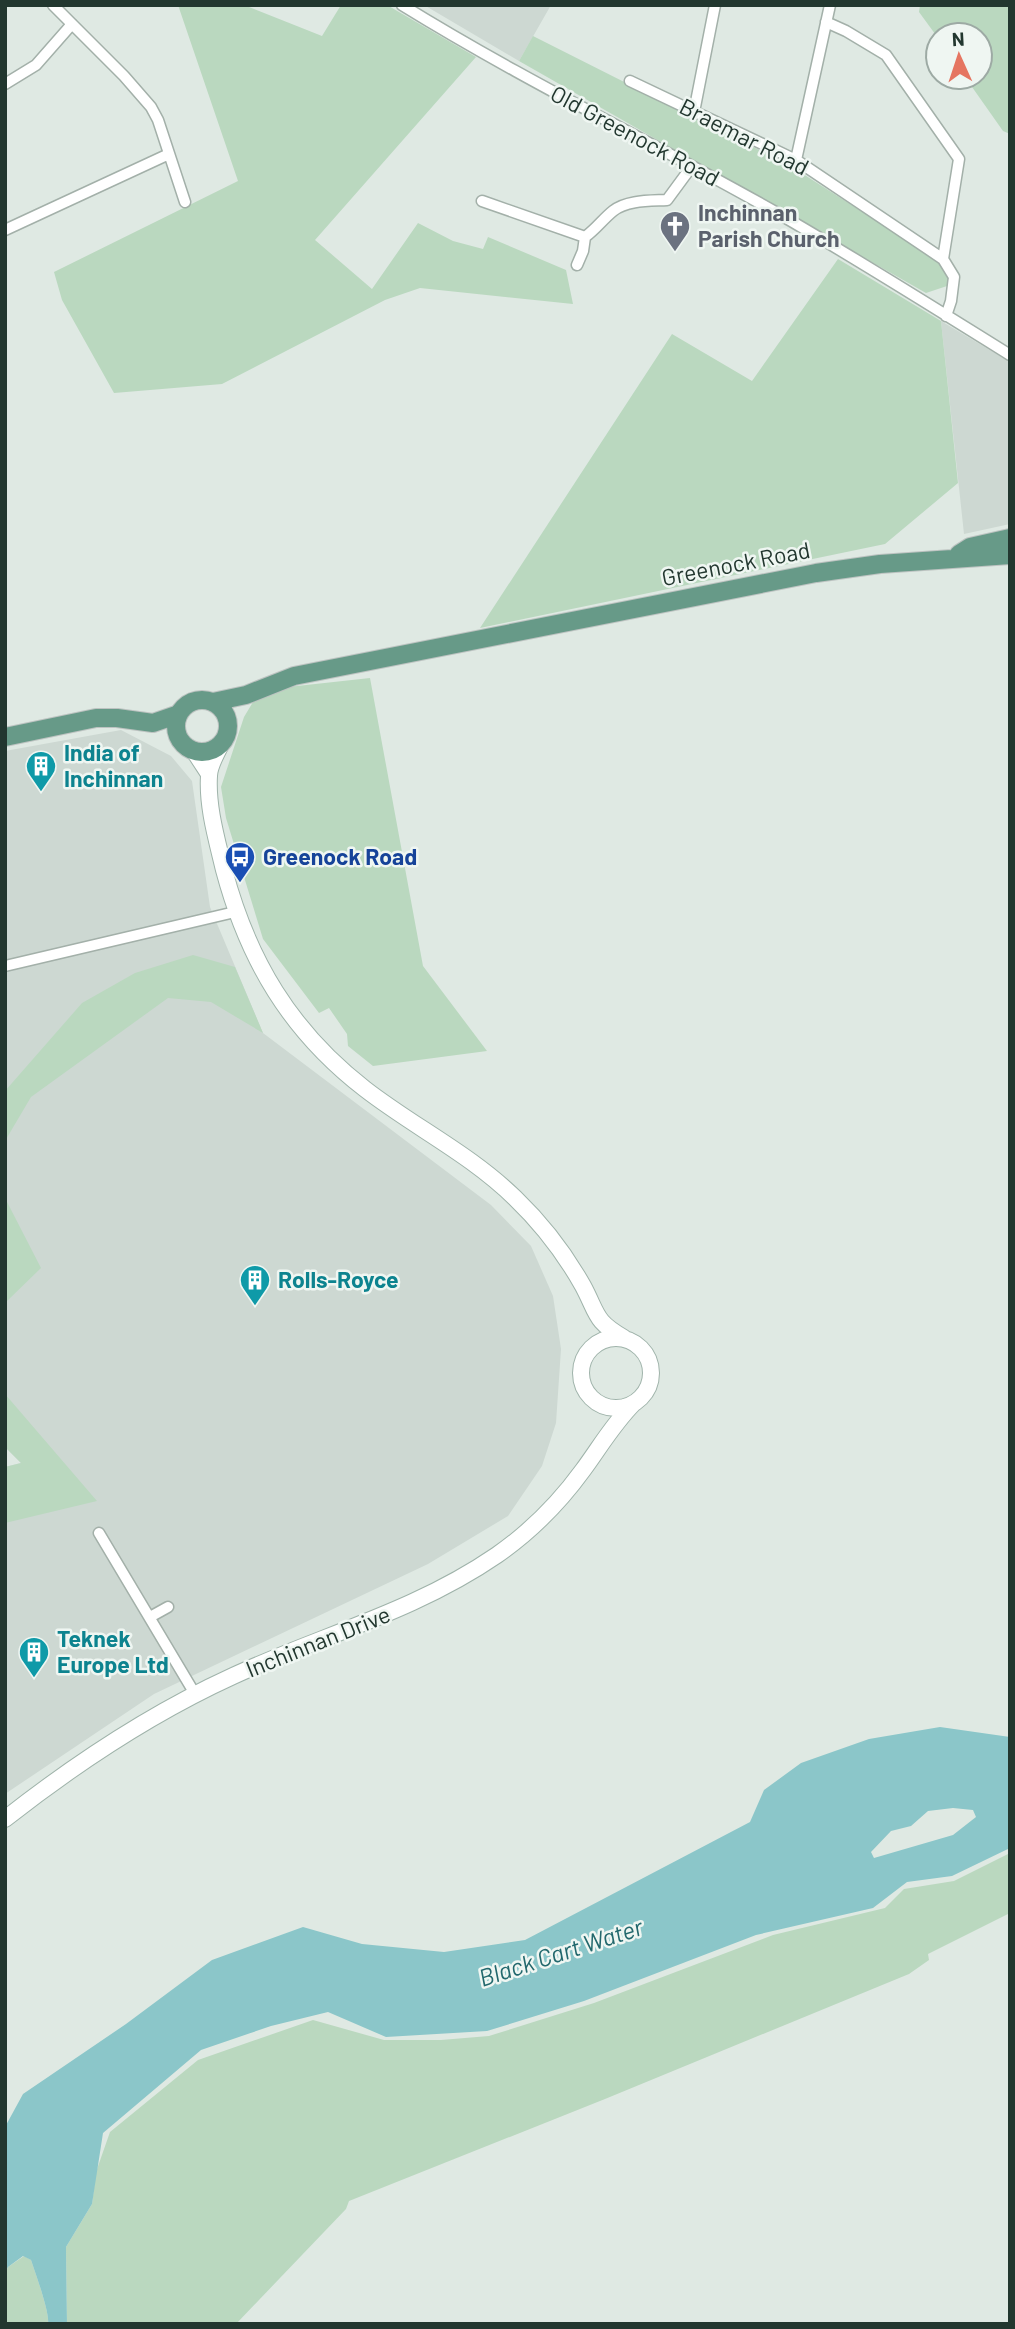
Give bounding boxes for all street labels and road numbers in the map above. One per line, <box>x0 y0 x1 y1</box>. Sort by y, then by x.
street label: Old Greenock Road <box>546 79 725 191</box>
street label: Braemar Road <box>675 92 814 181</box>
street label: Greenock Road <box>659 535 812 591</box>
street label: Inchinnan Drive <box>241 1599 394 1683</box>

